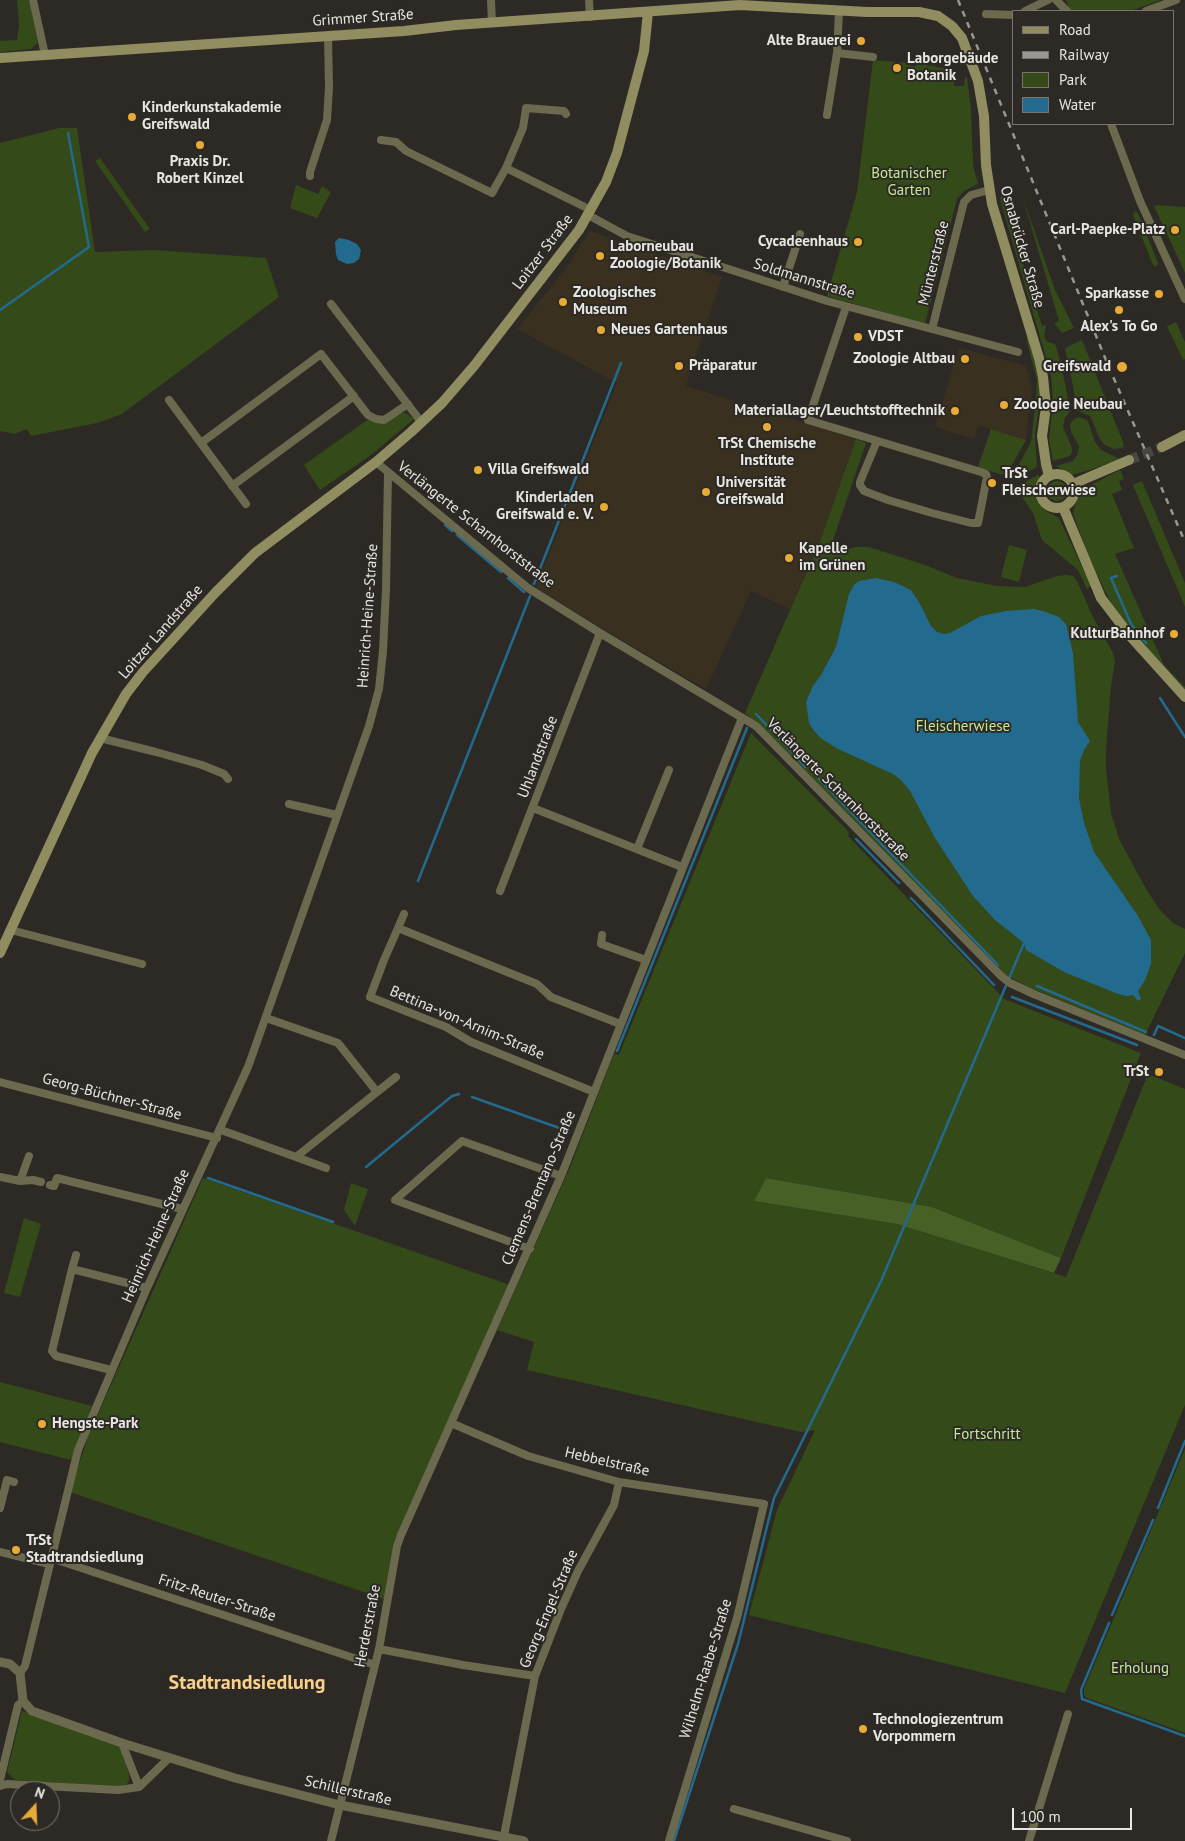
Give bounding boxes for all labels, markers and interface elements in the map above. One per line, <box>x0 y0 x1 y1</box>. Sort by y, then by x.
street label: Grimmer Straße <box>312 5 414 31</box>
legend <box>1012 10 1175 125</box>
text: Road <box>1059 20 1091 39</box>
place label: Alte Brauerei <box>767 32 851 50</box>
marker: Alte Brauerei <box>855 35 867 47</box>
text: Railway <box>1059 45 1109 64</box>
place label: Laborgebäude Botanik <box>907 50 998 85</box>
marker: Laborgebäude Botanik <box>891 62 903 74</box>
text: Park <box>1059 70 1087 89</box>
text: Water <box>1059 95 1096 114</box>
place label: Kinderkunstakademie Greifswald <box>142 99 281 134</box>
marker: Kinderkunstakademie Greifswald <box>126 111 138 123</box>
marker: Praxis Dr. Robert Kinzel <box>194 139 206 151</box>
place label: Praxis Dr. Robert Kinzel <box>156 153 244 188</box>
park label: Botanischer Garten <box>871 165 947 200</box>
street label: Osnabrücker Straße <box>996 184 1048 310</box>
street label: Loitzer Straße <box>509 211 577 293</box>
street label: Münterstraße <box>915 219 953 307</box>
place label: Carl-Paepke-Platz <box>1050 221 1165 239</box>
marker: Carl-Paepke-Platz <box>1169 224 1181 236</box>
place label: Cycadeenhaus <box>758 233 848 251</box>
marker: Cycadeenhaus <box>852 236 864 248</box>
place label: Laborneubau Zoologie/Botanik <box>610 238 721 273</box>
marker: Laborneubau Zoologie/Botanik <box>594 250 606 262</box>
street label: Soldmannstraße <box>751 255 857 303</box>
place label: Zoologisches Museum <box>573 284 656 319</box>
place label: Sparkasse <box>1085 285 1149 303</box>
marker: Sparkasse <box>1153 288 1165 300</box>
marker: Zoologisches Museum <box>557 296 569 308</box>
marker: Alex's To Go <box>1113 304 1125 316</box>
place label: Alex's To Go <box>1080 318 1158 336</box>
place label: Neues Gartenhaus <box>611 321 728 339</box>
marker: Neues Gartenhaus <box>595 324 607 336</box>
place label: VDST <box>868 328 903 346</box>
marker: VDST <box>852 331 864 343</box>
place label: Zoologie Altbau <box>853 350 955 368</box>
marker: Zoologie Altbau <box>959 353 971 365</box>
place label: Präparatur <box>689 357 757 375</box>
place label: Greifswald <box>1043 358 1111 376</box>
marker: Präparatur <box>673 360 685 372</box>
marker: Greifswald <box>1115 360 1129 374</box>
place label: Zoologie Neubau <box>1014 396 1123 414</box>
marker: Zoologie Neubau <box>998 399 1010 411</box>
place label: Materiallager/Leuchtstofftechnik <box>734 402 945 420</box>
marker: Materiallager/Leuchtstofftechnik <box>949 405 961 417</box>
marker: TrSt Chemische Institute <box>761 421 773 433</box>
place label: TrSt Chemische Institute <box>718 435 816 470</box>
street label: Verlängerte Scharnhorststraße <box>394 458 558 592</box>
place label: Villa Greifswald <box>488 461 589 479</box>
marker: Villa Greifswald <box>472 464 484 476</box>
place label: TrSt Fleischerwiese <box>1002 465 1096 500</box>
place label: Universität Greifswald <box>716 474 786 509</box>
marker: TrSt Fleischerwiese <box>986 477 998 489</box>
marker: Universität Greifswald <box>700 486 712 498</box>
place label: Kinderladen Greifswald e. V. <box>496 489 594 524</box>
marker: Kinderladen Greifswald e. V. <box>598 501 610 513</box>
place label: Kapelle im Grünen <box>799 540 865 575</box>
street label: Heinrich-Heine-Straße <box>354 543 382 689</box>
marker: Kapelle im Grünen <box>783 552 795 564</box>
street label: Loitzer Landstraße <box>115 581 207 683</box>
place label: KulturBahnhof <box>1070 625 1164 643</box>
marker: KulturBahnhof <box>1168 628 1180 640</box>
street label: Uhlandstraße <box>514 713 562 801</box>
street label: Verlängerte Scharnhorststraße <box>763 715 913 865</box>
park label: Fleischerwiese <box>916 718 1010 736</box>
street label: Bettina-von-Arnim-Straße <box>387 982 547 1064</box>
place label: TrSt <box>1124 1063 1149 1081</box>
marker: TrSt <box>1153 1066 1165 1078</box>
street label: Georg-Büchner-Straße <box>40 1070 184 1124</box>
street label: Clemens-Brentano-Straße <box>498 1108 580 1268</box>
street label: Heinrich-Heine-Straße <box>118 1166 194 1306</box>
place label: Hengste-Park <box>52 1415 138 1433</box>
marker: Hengste-Park <box>36 1418 48 1430</box>
park label: Fortschritt <box>953 1426 1021 1444</box>
street label: Hebbelstraße <box>563 1444 651 1480</box>
place label: TrSt Stadtrandsiedlung <box>26 1532 144 1567</box>
marker: TrSt Stadtrandsiedlung <box>10 1544 22 1556</box>
street label: Georg-Engel-Straße <box>516 1547 582 1671</box>
street label: Fritz-Reuter-Straße <box>156 1571 278 1625</box>
street label: Herderstraße <box>351 1583 385 1669</box>
street label: Wilhelm-Raabe-Straße <box>676 1597 736 1741</box>
park label: Erholung <box>1111 1660 1169 1678</box>
district label: Stadtrandsiedlung <box>169 1671 325 1695</box>
place label: Technologiezentrum Vorpommern <box>873 1711 1003 1746</box>
marker: Technologiezentrum Vorpommern <box>857 1723 869 1735</box>
street label: Schillerstraße <box>303 1772 393 1810</box>
north arrow <box>10 1781 60 1831</box>
text: N <box>32 1783 47 1803</box>
scale bar <box>1015 1798 1135 1830</box>
text: 100 m <box>1020 1807 1061 1826</box>

